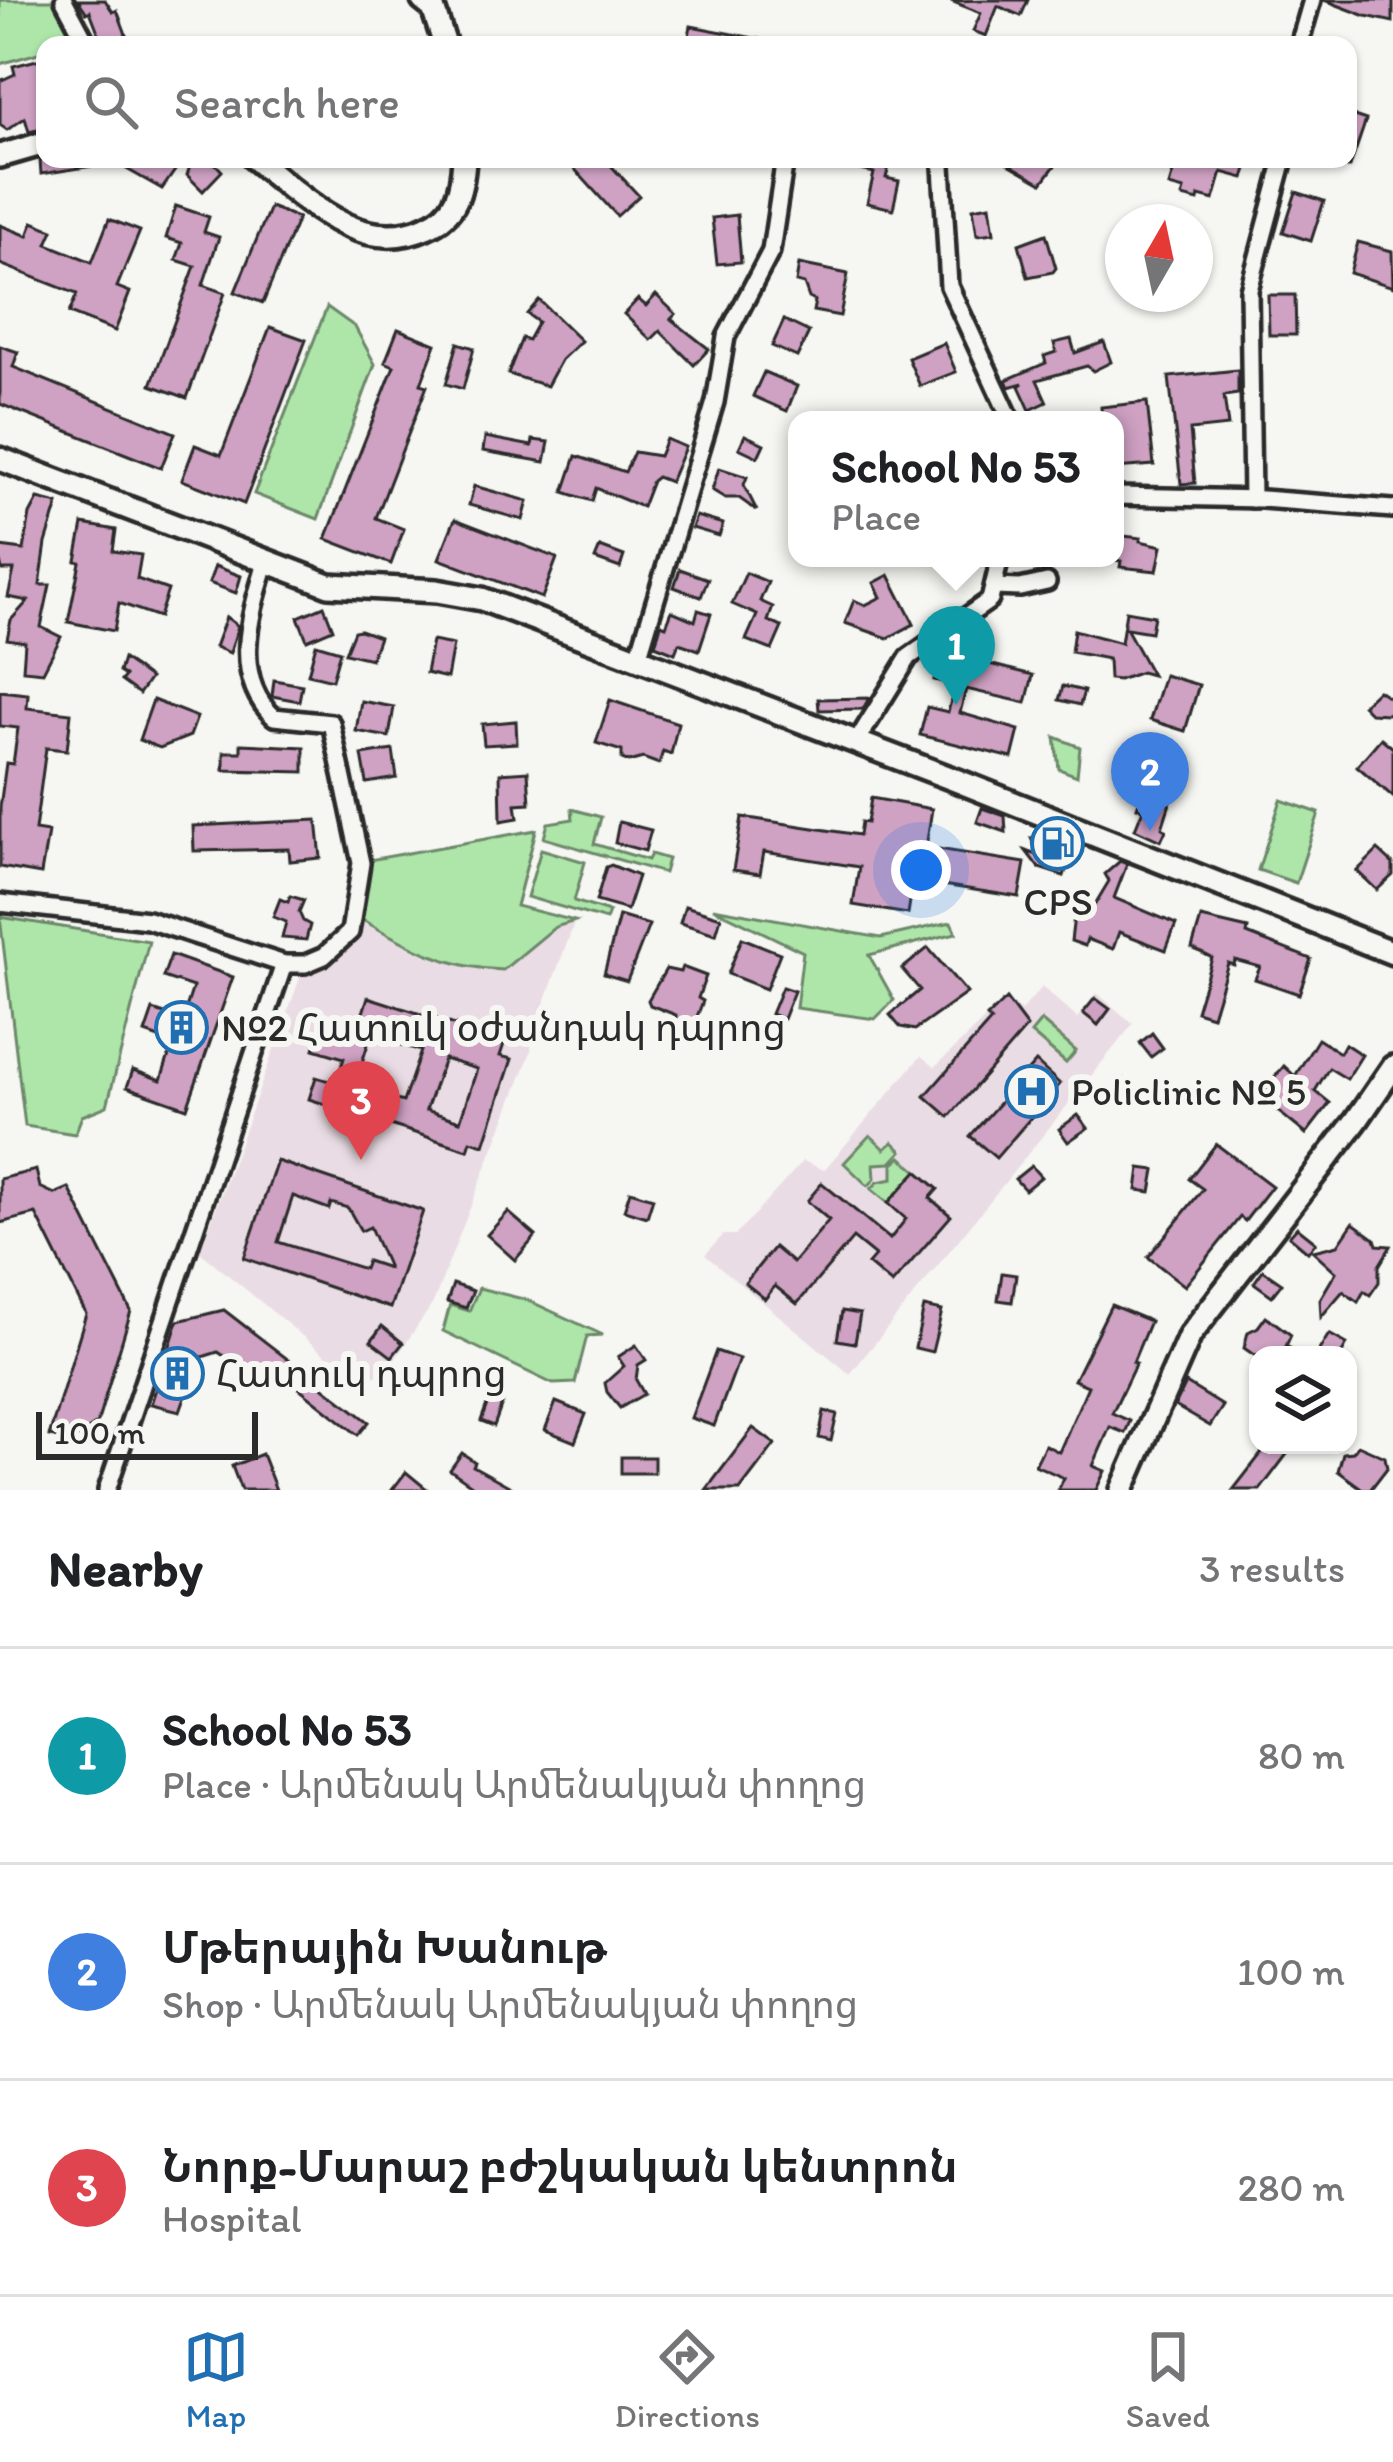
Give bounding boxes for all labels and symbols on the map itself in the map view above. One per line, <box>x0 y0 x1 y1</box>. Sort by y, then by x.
north arrow <box>1105 204 1213 312</box>
pin: 1 <box>917 606 995 705</box>
pin: 2 <box>1111 732 1189 831</box>
fuel station icon: CPS <box>1030 816 1086 872</box>
your location <box>891 840 951 900</box>
place label: CPS <box>1023 878 1093 925</box>
building icon: №2 Հատուկ օժանդակ դպրոց <box>154 999 210 1055</box>
place label: №2 Հատուկ օժանդակ դպրոց <box>221 1004 786 1051</box>
pin: 3 <box>322 1061 400 1160</box>
hospital icon: Policlinic № 5 <box>1004 1063 1060 1119</box>
place label: Policlinic № 5 <box>1071 1068 1306 1115</box>
building icon: Հատուկ դպրոց <box>149 1345 205 1401</box>
place label: Հատուկ դպրոց <box>216 1350 507 1397</box>
scale bar <box>36 1406 258 1459</box>

